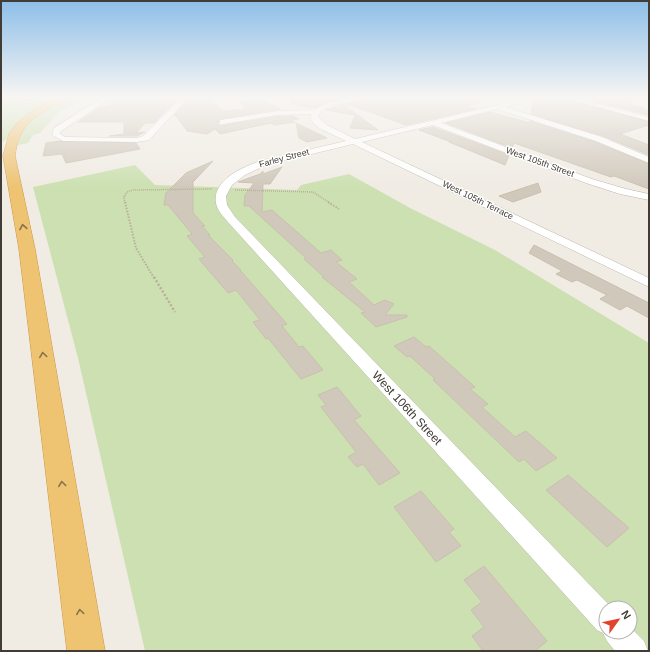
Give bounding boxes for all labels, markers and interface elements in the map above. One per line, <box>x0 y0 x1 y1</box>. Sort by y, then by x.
street label: West 105th Street <box>505 145 576 179</box>
street label: Farley Street <box>258 146 311 169</box>
street label: West 105th Terrace <box>441 178 515 222</box>
one-way arrow <box>19 224 28 230</box>
one-way arrow <box>39 352 48 358</box>
street label: West 106th Street <box>369 368 445 448</box>
one-way arrow <box>58 481 67 487</box>
north arrow <box>598 600 638 640</box>
text: N <box>619 608 634 621</box>
one-way arrow <box>76 609 85 615</box>

